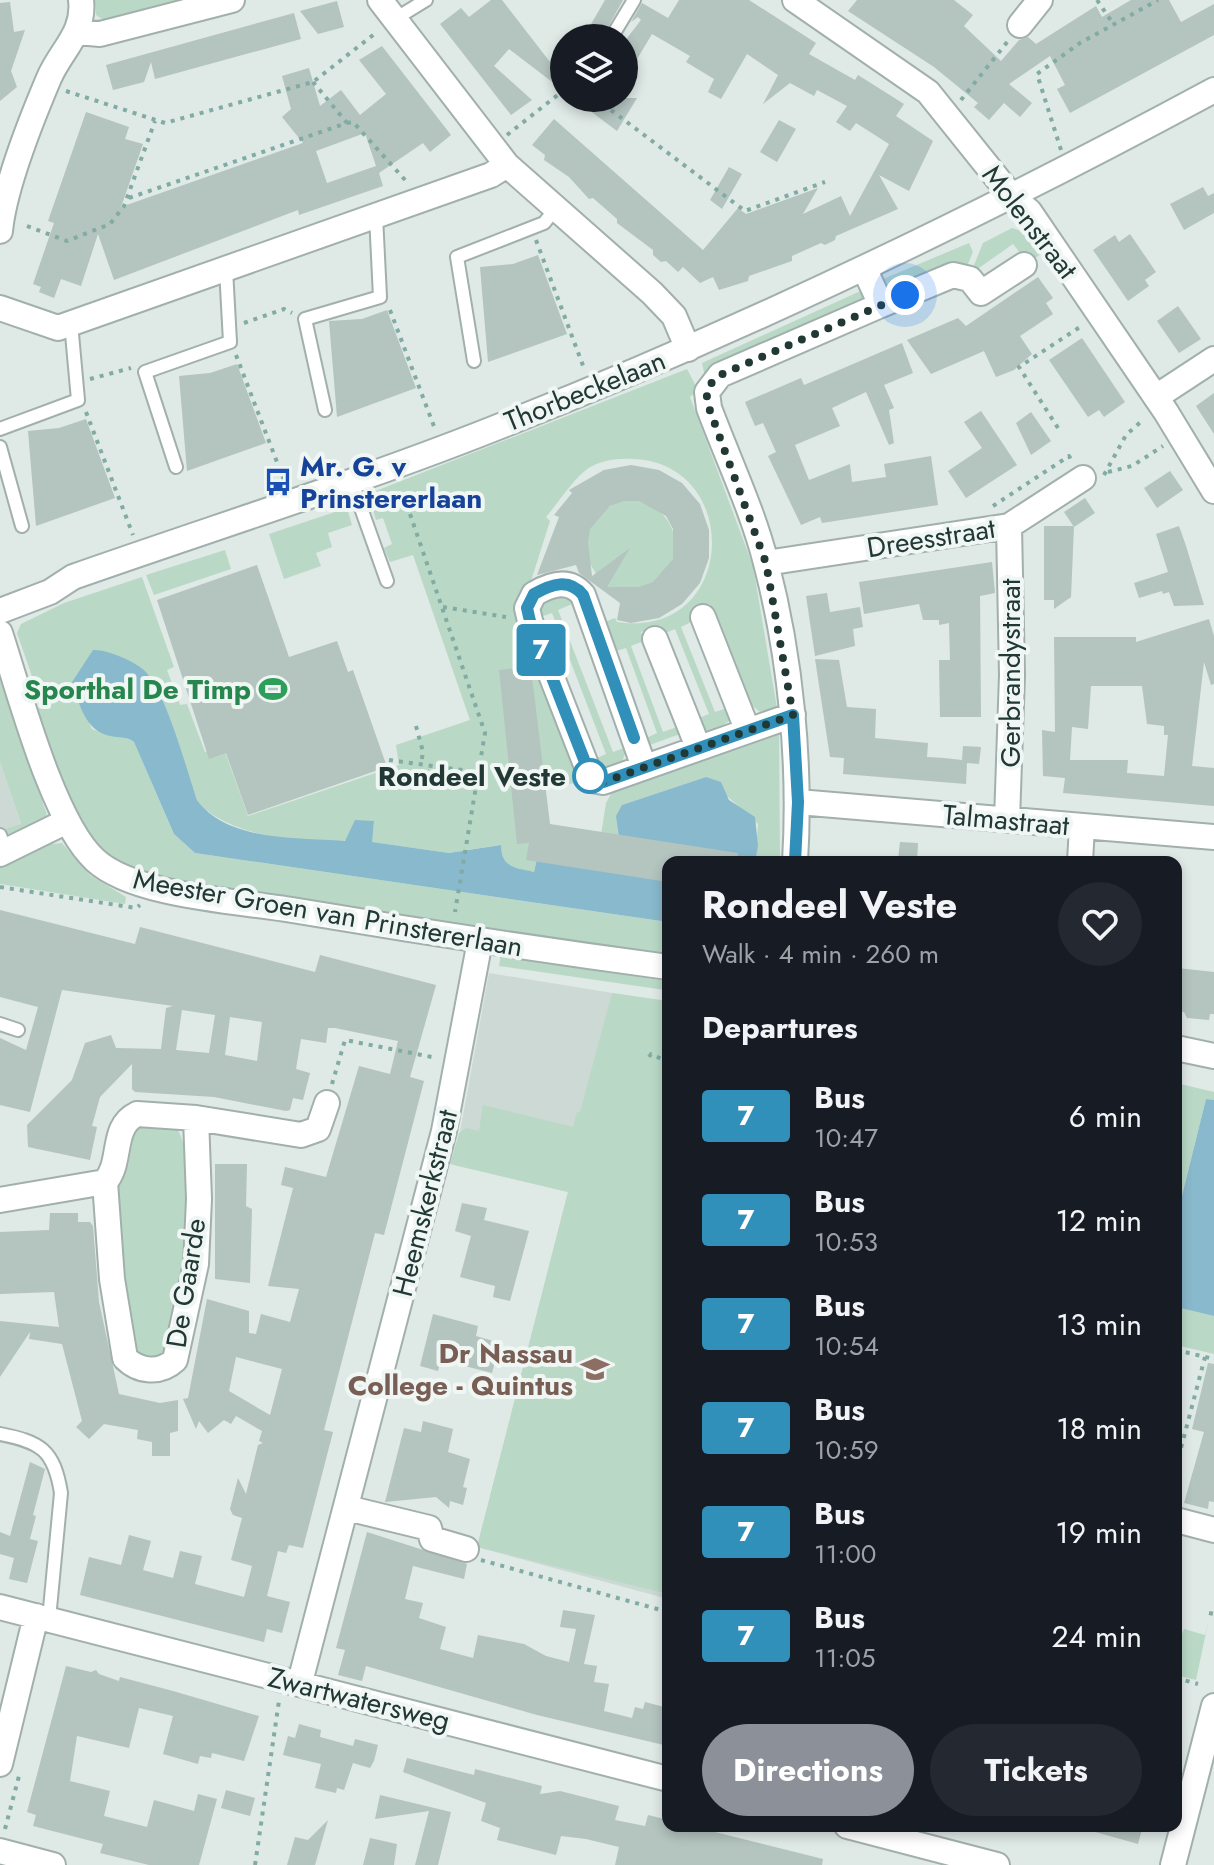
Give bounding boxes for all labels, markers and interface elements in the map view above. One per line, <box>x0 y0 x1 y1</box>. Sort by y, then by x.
map controls <box>550 24 638 112</box>
button: layers <box>550 24 638 112</box>
street label: Molenstraat <box>972 156 1088 288</box>
your location <box>885 275 925 315</box>
street label: Thorbeckelaan <box>498 340 672 442</box>
place label: Mr. G. v Prinstererlaan <box>300 446 482 519</box>
bus stop icon: Mr. G. v Prinstererlaan <box>263 467 293 497</box>
street label: Dreesstraat <box>864 508 998 568</box>
street label: Gerbrandystraat <box>990 578 1031 768</box>
line badge: 7 <box>515 624 567 676</box>
text: 7 <box>533 629 549 670</box>
place label: Sporthal De Timp <box>24 669 251 710</box>
sports icon: Sporthal De Timp <box>258 674 288 704</box>
place label: Rondeel Veste <box>378 756 566 797</box>
marker: Rondeel Veste <box>573 759 607 793</box>
street label: Talmastraat <box>941 794 1071 846</box>
street label: Meester Groen van Prinstererlaan <box>130 859 526 967</box>
text: Rondeel Veste <box>702 877 957 932</box>
button: heart <box>1058 882 1142 966</box>
text: Walk · 4 min · 260 m <box>702 935 939 973</box>
text: Departures <box>702 1006 858 1049</box>
text: Bus <box>814 1076 865 1119</box>
text: 7 <box>738 1095 754 1136</box>
text: 6 min <box>1069 1095 1142 1138</box>
street label: Heemskerkstraat <box>382 1105 468 1301</box>
text: 10:47 <box>814 1119 878 1157</box>
text: Bus <box>814 1180 865 1223</box>
text: 7 <box>738 1199 754 1240</box>
text: 12 min <box>1055 1199 1142 1242</box>
street label: De Gaarde <box>156 1215 216 1351</box>
text: 10:53 <box>814 1223 878 1261</box>
text: Bus <box>814 1284 865 1327</box>
text: 7 <box>738 1303 754 1344</box>
text: 13 min <box>1056 1303 1142 1346</box>
text: 10:54 <box>814 1327 879 1365</box>
place label: Dr Nassau College - Quintus <box>348 1333 573 1406</box>
school or university icon: Dr Nassau College - Quintus <box>580 1354 610 1384</box>
text: Bus <box>814 1388 865 1431</box>
text: 7 <box>738 1407 754 1448</box>
text: 18 min <box>1056 1407 1142 1450</box>
text: 10:59 <box>814 1431 879 1469</box>
text: Bus <box>814 1492 865 1535</box>
text: 7 <box>738 1511 754 1552</box>
text: 19 min <box>1055 1511 1142 1554</box>
text: 11:00 <box>814 1535 876 1573</box>
text: Bus <box>814 1596 865 1639</box>
text: 7 <box>738 1615 754 1656</box>
text: 24 min <box>1051 1615 1142 1658</box>
text: 11:05 <box>814 1639 875 1677</box>
street label: Zwartwatersweg <box>264 1657 454 1741</box>
button: Directions <box>702 1724 914 1816</box>
button: Tickets <box>930 1724 1142 1816</box>

